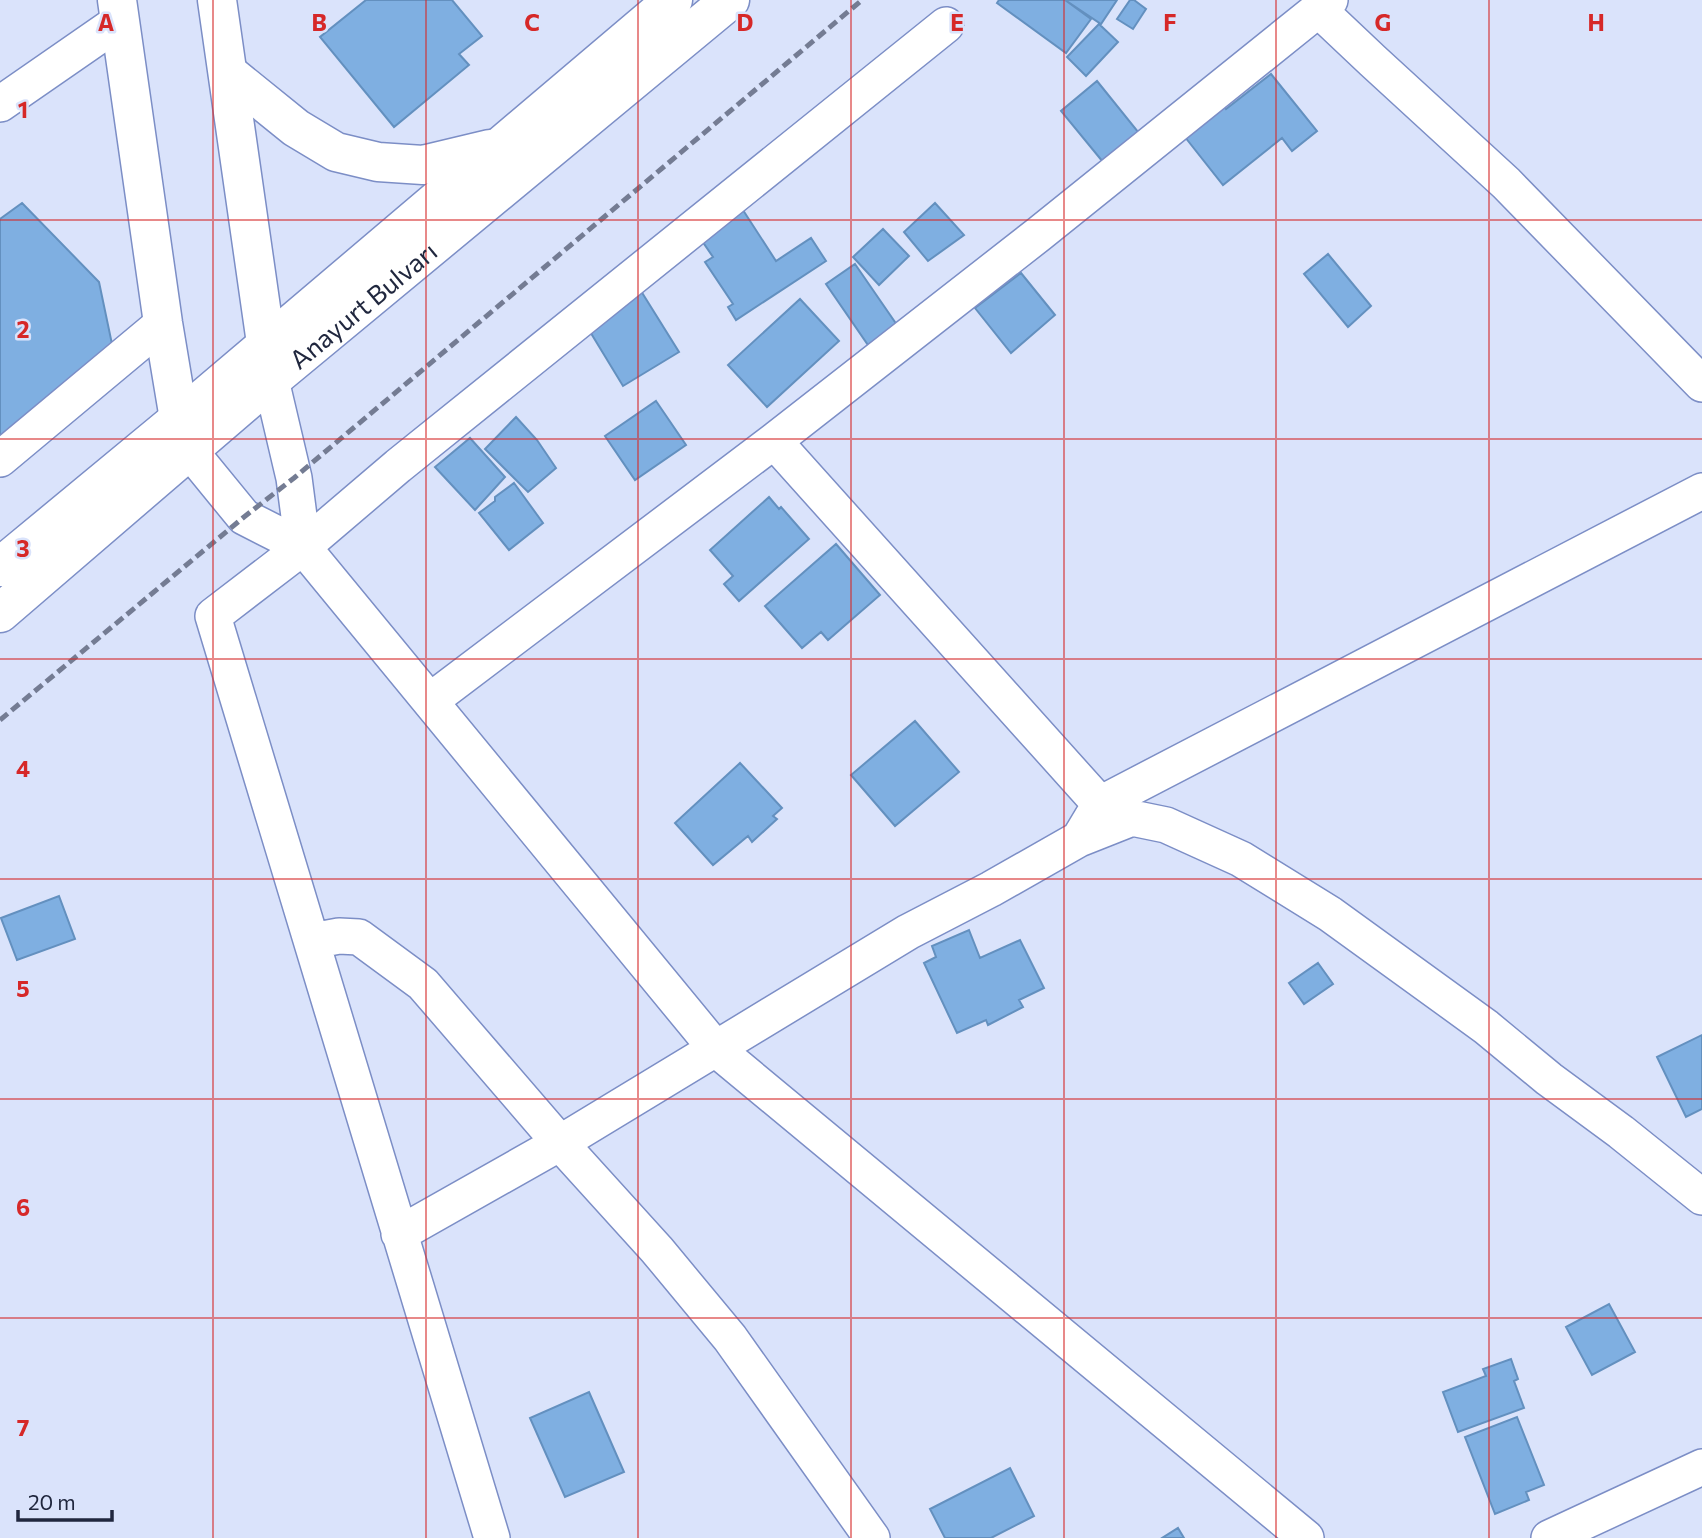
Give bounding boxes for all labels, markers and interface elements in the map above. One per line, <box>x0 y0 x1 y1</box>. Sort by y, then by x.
text: A <box>98 8 115 36</box>
text: B <box>311 8 327 36</box>
text: C <box>524 8 540 36</box>
text: D <box>737 8 754 36</box>
text: E <box>950 8 964 36</box>
text: F <box>1163 8 1177 36</box>
text: G <box>1375 8 1391 36</box>
text: H <box>1587 8 1605 36</box>
text: 1 <box>18 95 28 123</box>
street label: Anayurt Bulvarı <box>282 234 442 374</box>
text: 2 <box>16 315 30 343</box>
text: 3 <box>16 534 30 562</box>
text: 4 <box>16 754 30 782</box>
text: 5 <box>16 974 30 1002</box>
text: 6 <box>16 1193 30 1221</box>
text: 7 <box>17 1413 29 1441</box>
scale bar <box>18 1478 112 1522</box>
text: 20 m <box>28 1489 76 1514</box>

